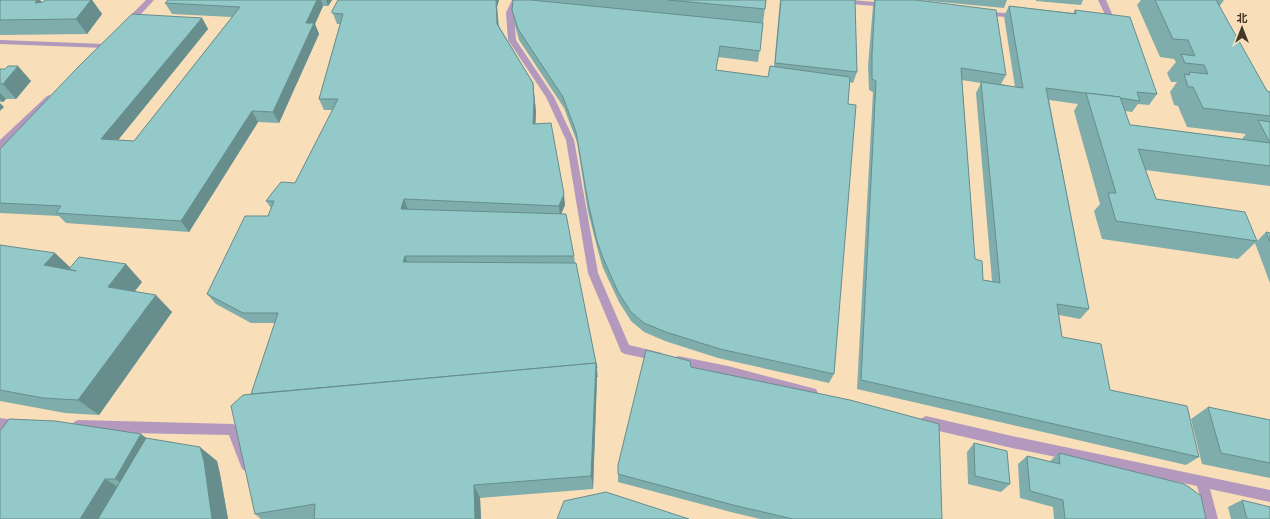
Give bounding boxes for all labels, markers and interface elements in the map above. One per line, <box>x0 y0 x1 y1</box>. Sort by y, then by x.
north arrow <box>1222 8 1262 48</box>
text: 北 <box>1237 12 1248 25</box>

